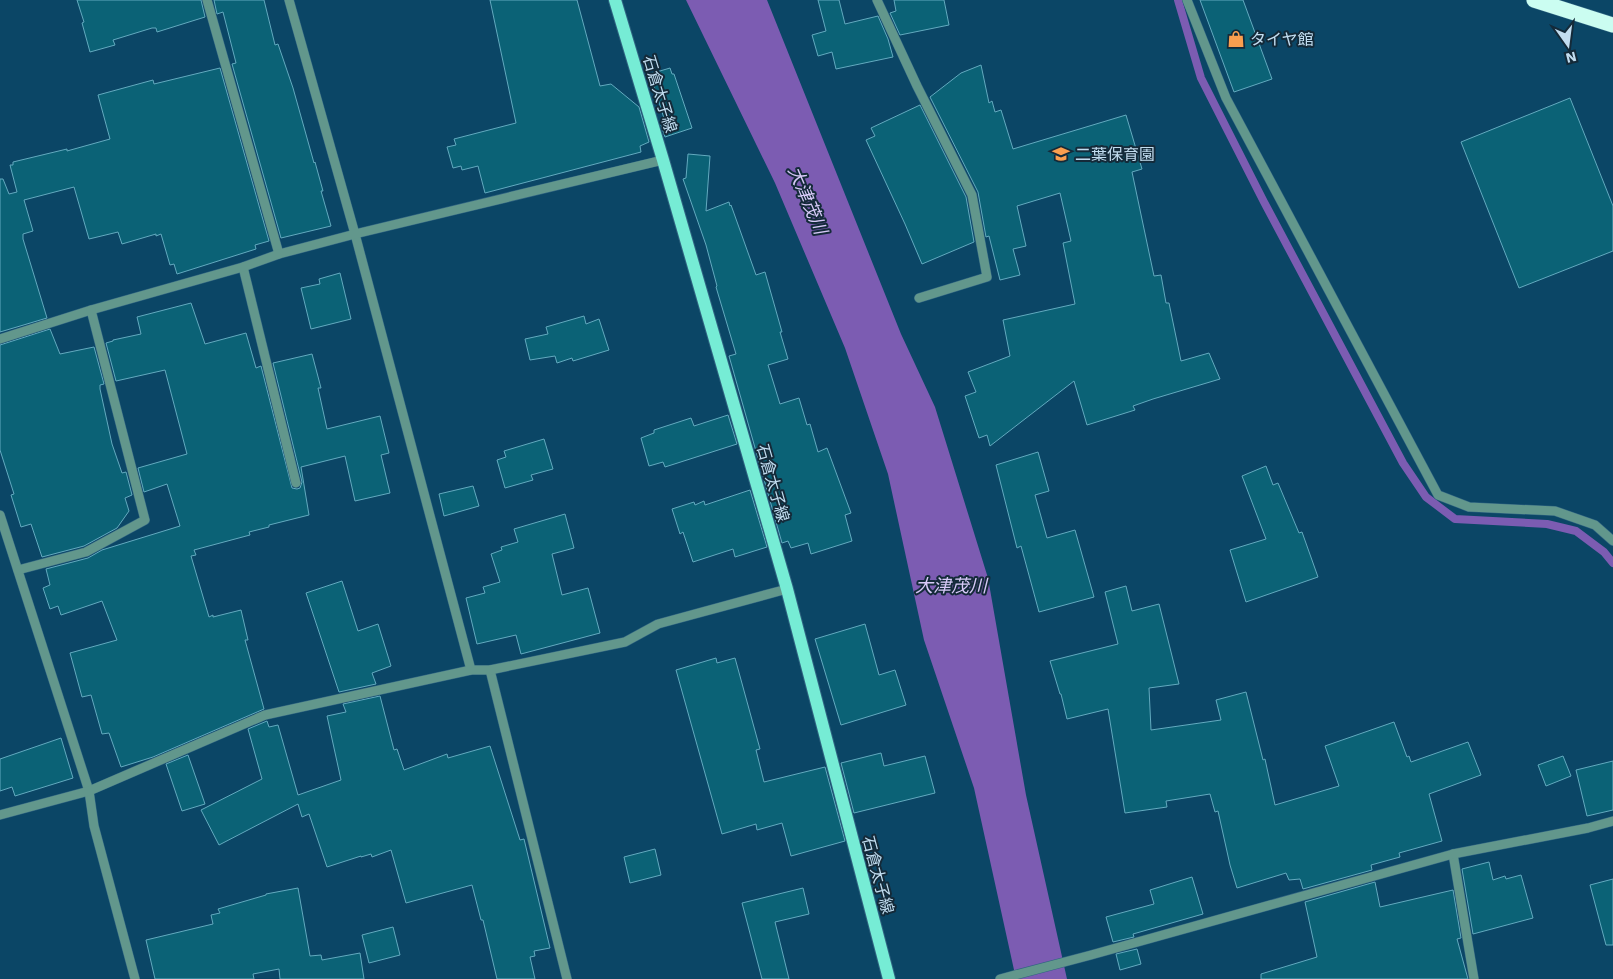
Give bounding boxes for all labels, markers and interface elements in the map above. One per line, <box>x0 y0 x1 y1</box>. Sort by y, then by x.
north arrow <box>1543 20 1593 70</box>
shop icon: タイヤ館 <box>1226 29 1246 49</box>
place label: タイヤ館 <box>1250 30 1314 49</box>
text: N <box>1564 49 1578 67</box>
street label: 石倉太子線 <box>639 53 681 135</box>
school or university icon: 二葉保育園 <box>1051 144 1071 164</box>
place label: 二葉保育園 <box>1075 145 1155 164</box>
water label: 大津茂川 <box>784 163 833 239</box>
street label: 石倉太子線 <box>753 442 793 524</box>
water label: 大津茂川 <box>915 575 989 596</box>
street label: 石倉太子線 <box>858 834 898 916</box>

